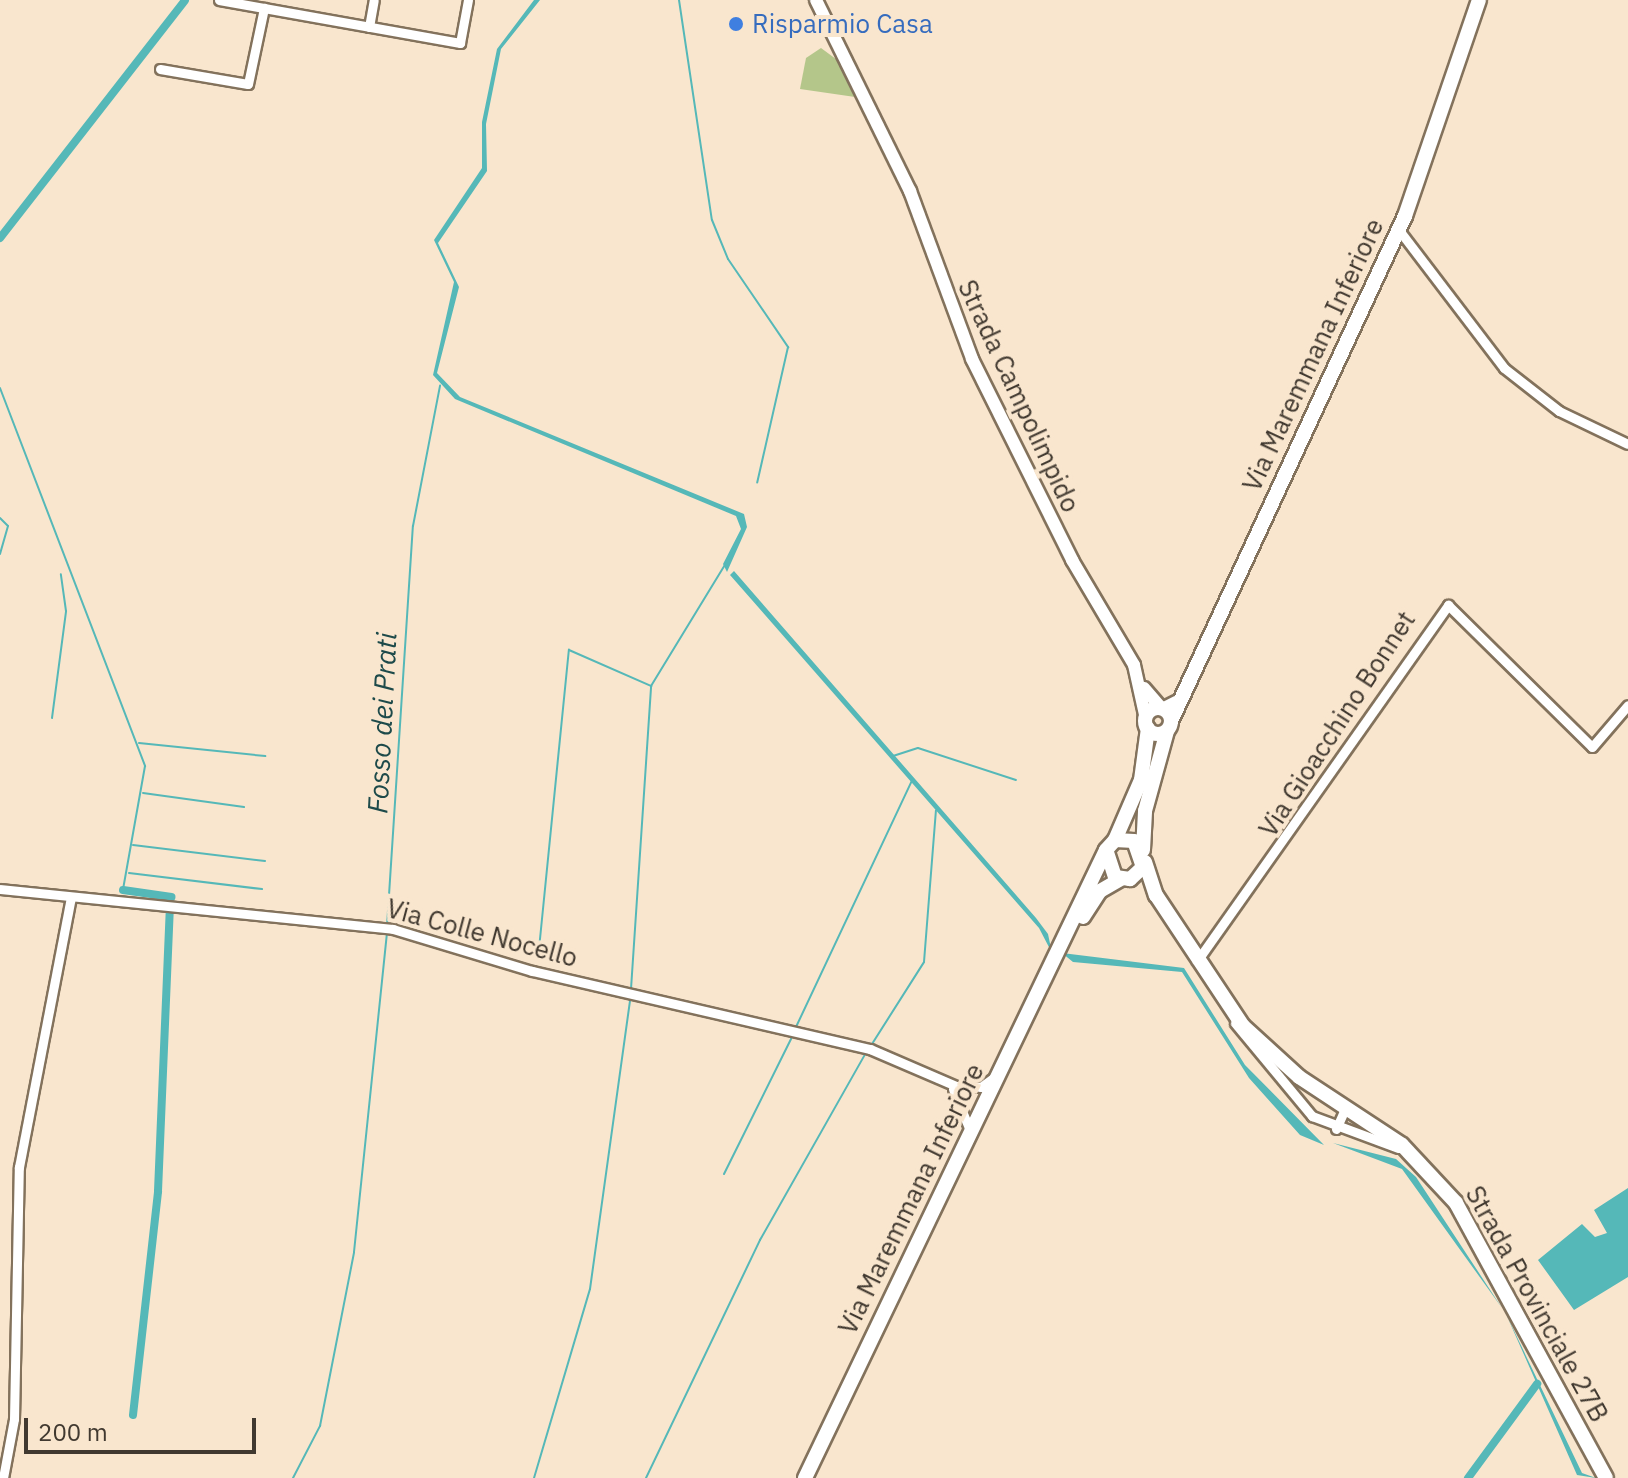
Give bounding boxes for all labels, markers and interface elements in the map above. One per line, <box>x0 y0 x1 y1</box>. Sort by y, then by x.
place label: Risparmio Casa <box>752 8 933 40</box>
marker: Risparmio Casa <box>727 15 745 33</box>
street label: Via Maremmana Inferiore <box>1236 214 1390 496</box>
street label: Strada Campolimpido <box>952 275 1086 517</box>
street label: Via Gioacchino Bonnet <box>1252 605 1422 843</box>
water label: Fosso dei Prati <box>360 632 404 814</box>
street label: Via Colle Nocello <box>383 893 581 973</box>
street label: Via Maremmana Inferiore <box>832 1059 990 1339</box>
street label: Strada Provinciale 27B <box>1459 1181 1615 1427</box>
scale bar <box>28 1402 260 1452</box>
text: 200 m <box>38 1416 108 1448</box>

